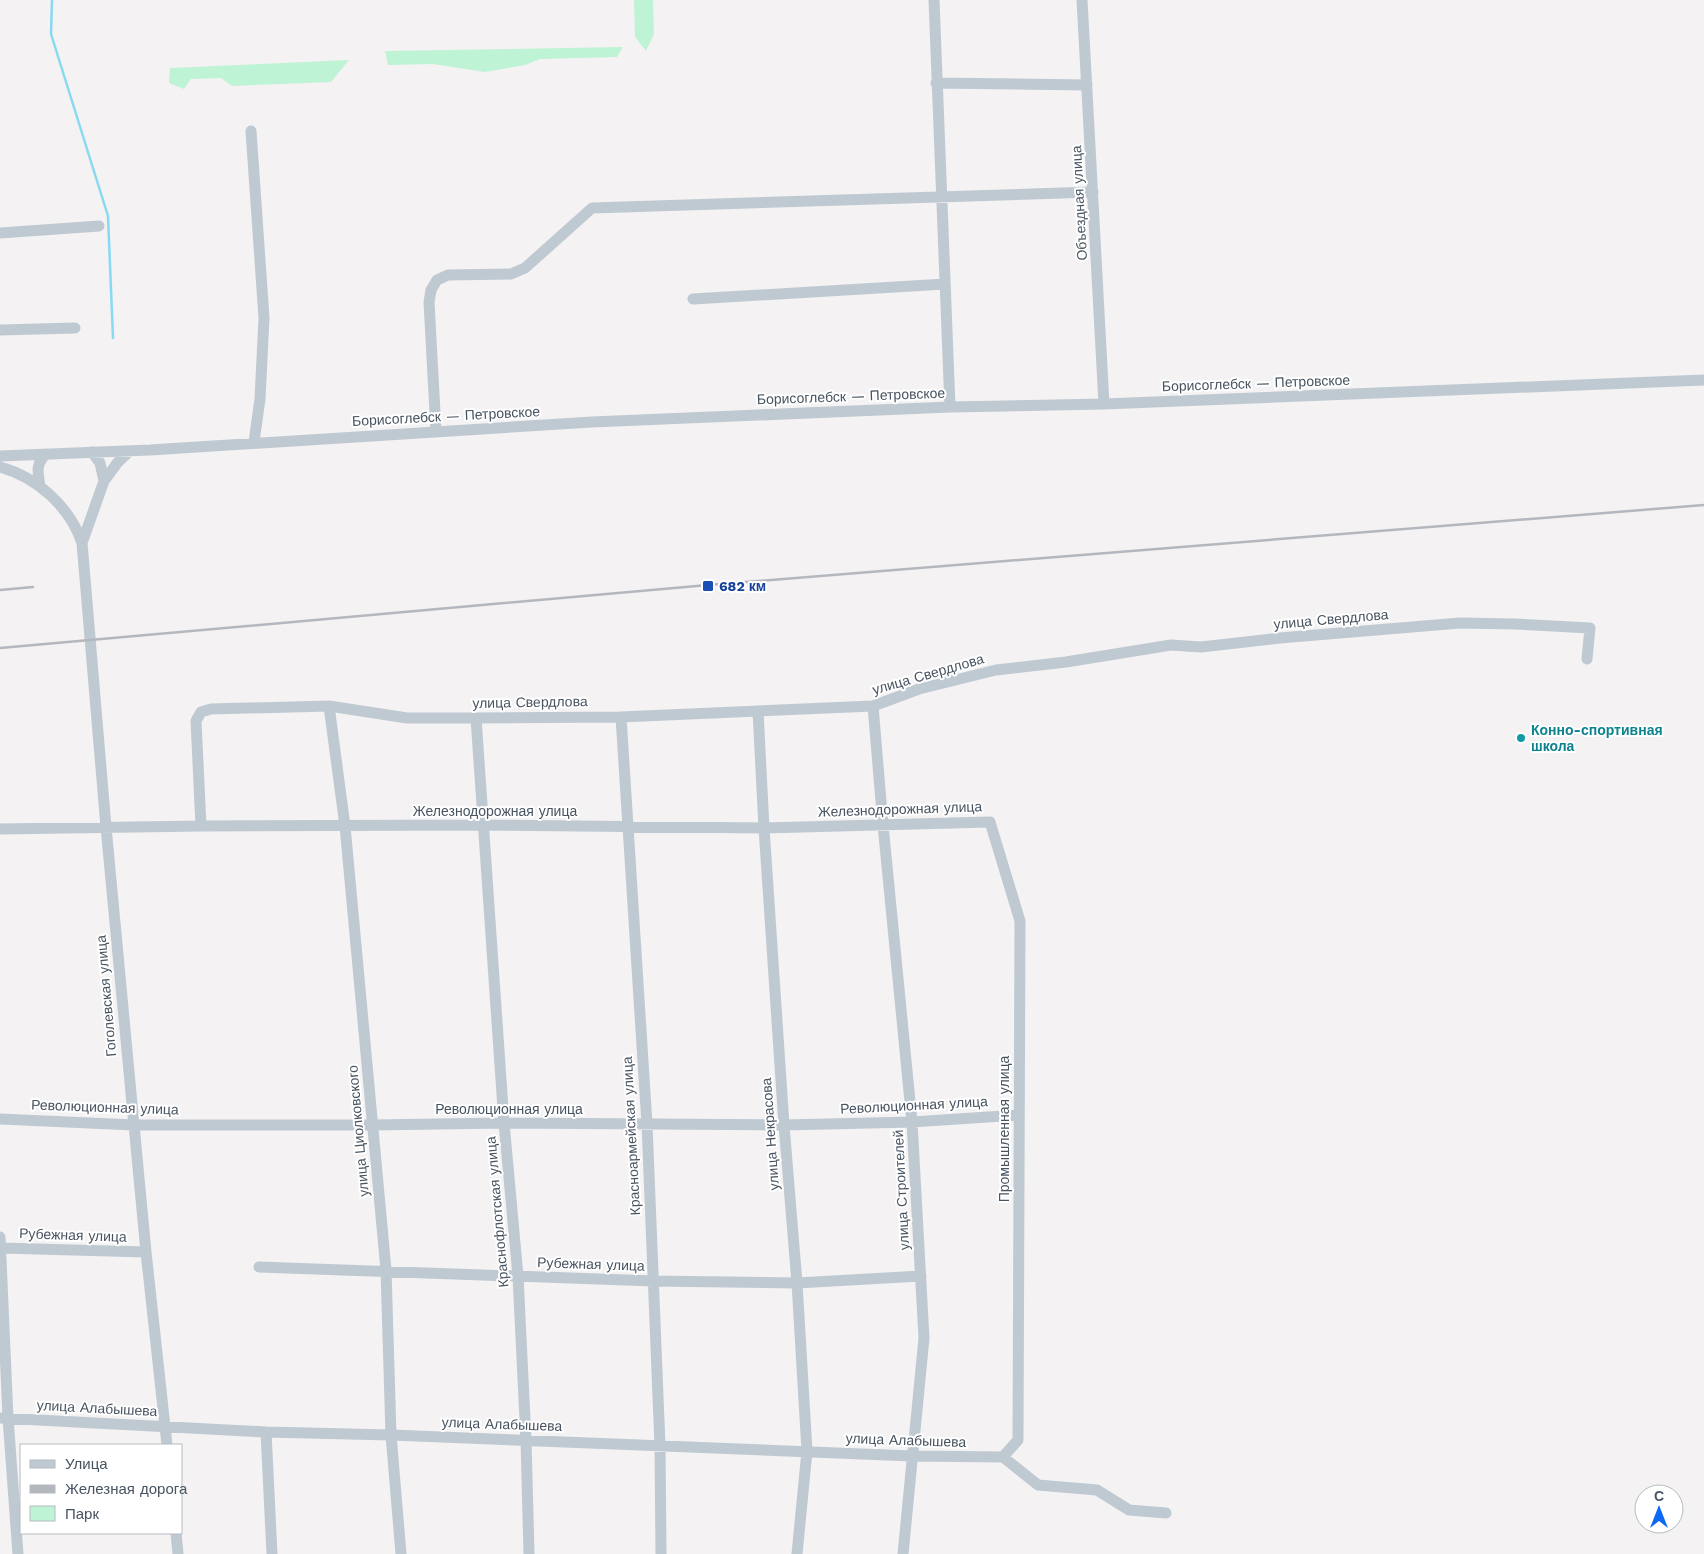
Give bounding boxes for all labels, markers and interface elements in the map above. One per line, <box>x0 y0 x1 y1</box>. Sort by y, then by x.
street label: Объездная улица <box>1068 145 1090 261</box>
street label: Борисоглебск — Петровское <box>1162 372 1351 394</box>
street label: Борисоглебск — Петровское <box>757 385 946 407</box>
street label: Борисоглебск — Петровское <box>352 403 541 429</box>
place label: 682 км <box>719 578 766 594</box>
marker: 682 км <box>701 579 715 593</box>
street label: улица Свердлова <box>1273 606 1389 632</box>
street label: улица Свердлова <box>870 650 986 698</box>
street label: улица Свердлова <box>472 693 588 711</box>
place label: Конно-спортивная школа <box>1531 722 1663 754</box>
marker: Конно-спортивная школа <box>1515 732 1527 744</box>
street label: Железнодорожная улица <box>818 798 983 820</box>
street label: Железнодорожная улица <box>413 803 577 819</box>
street label: Гоголевская улица <box>93 934 119 1057</box>
street label: Промышленная улица <box>996 1055 1012 1202</box>
street label: Красноармейская улица <box>619 1056 643 1216</box>
street label: улица Циолковского <box>344 1064 372 1197</box>
street label: улица Некрасова <box>758 1077 782 1191</box>
street label: Революционная улица <box>840 1093 988 1117</box>
street label: Революционная улица <box>31 1096 179 1118</box>
street label: Революционная улица <box>435 1101 583 1117</box>
street label: улица Строителей <box>890 1129 912 1251</box>
street label: Краснофлотская улица <box>482 1136 512 1288</box>
street label: Рубежная улица <box>19 1225 127 1245</box>
street label: Рубежная улица <box>537 1254 645 1274</box>
street label: улица Алабышева <box>36 1397 158 1419</box>
street label: улица Алабышева <box>441 1414 563 1434</box>
street label: улица Алабышева <box>845 1430 967 1450</box>
legend <box>20 1444 182 1534</box>
text: Улица <box>65 1455 108 1473</box>
text: Железная дорога <box>65 1480 188 1498</box>
north arrow <box>1634 1484 1684 1534</box>
text: С <box>1654 1488 1664 1504</box>
text: Парк <box>65 1505 99 1523</box>

